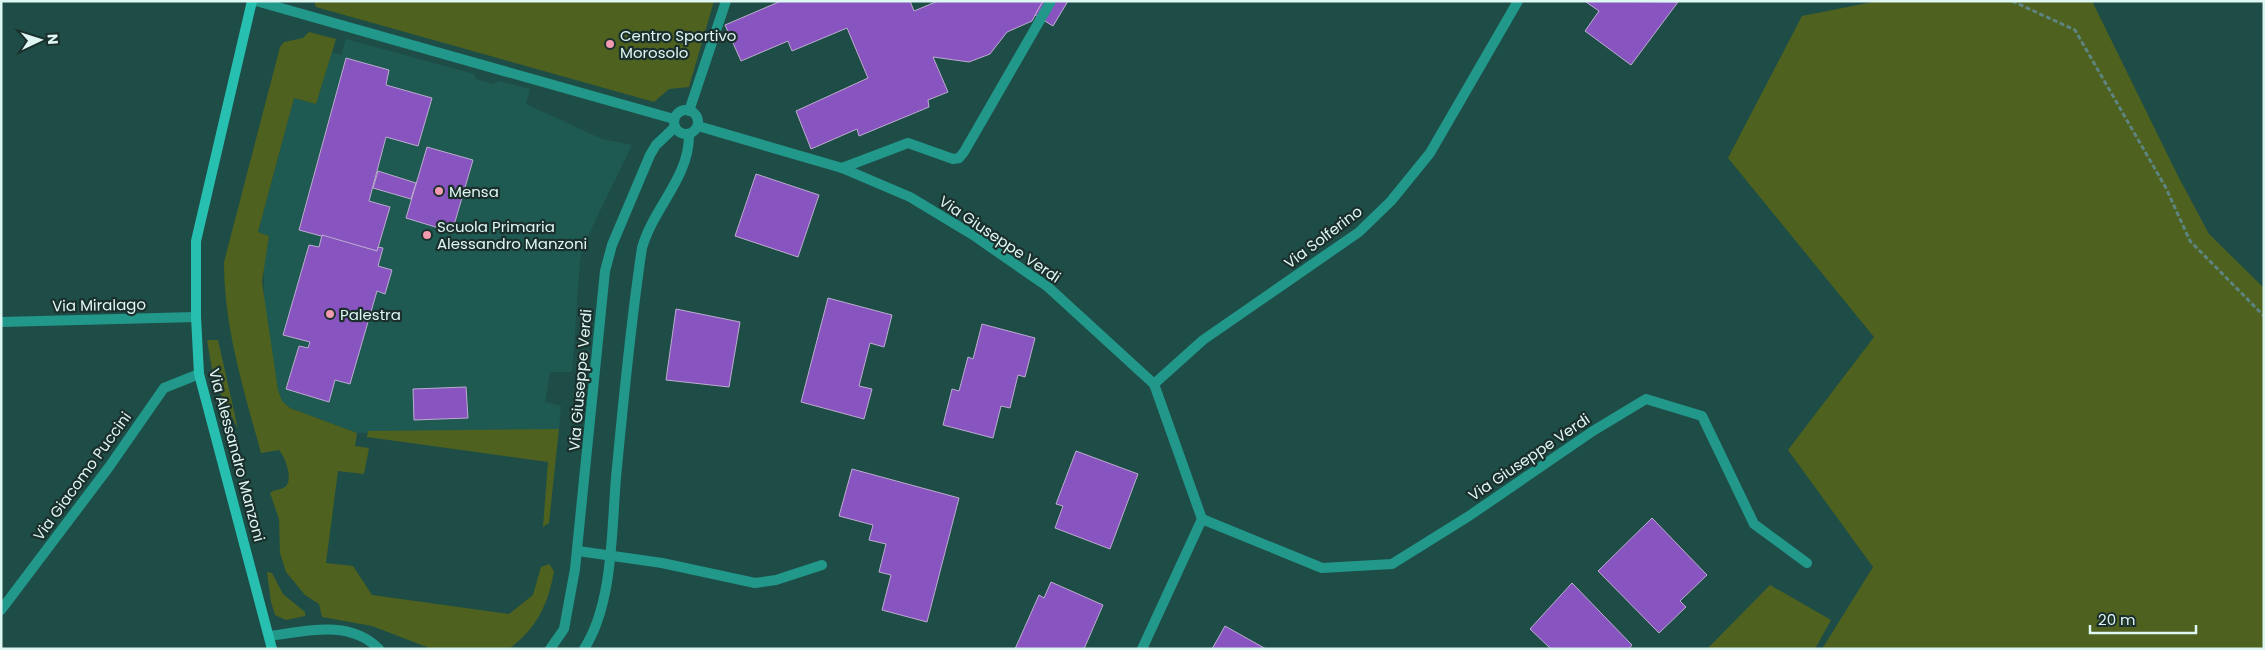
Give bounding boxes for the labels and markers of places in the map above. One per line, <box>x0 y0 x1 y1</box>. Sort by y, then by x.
place label: Centro Sportivo Morosolo <box>620 25 736 63</box>
marker: Centro Sportivo Morosolo <box>604 38 616 50</box>
place label: Mensa <box>449 181 499 202</box>
marker: Mensa <box>433 185 445 197</box>
place label: Scuola Primaria Alessandro Manzoni <box>437 216 587 254</box>
marker: Scuola Primaria Alessandro Manzoni <box>421 229 433 241</box>
place label: Palestra <box>340 304 401 325</box>
marker: Palestra <box>324 308 336 320</box>

